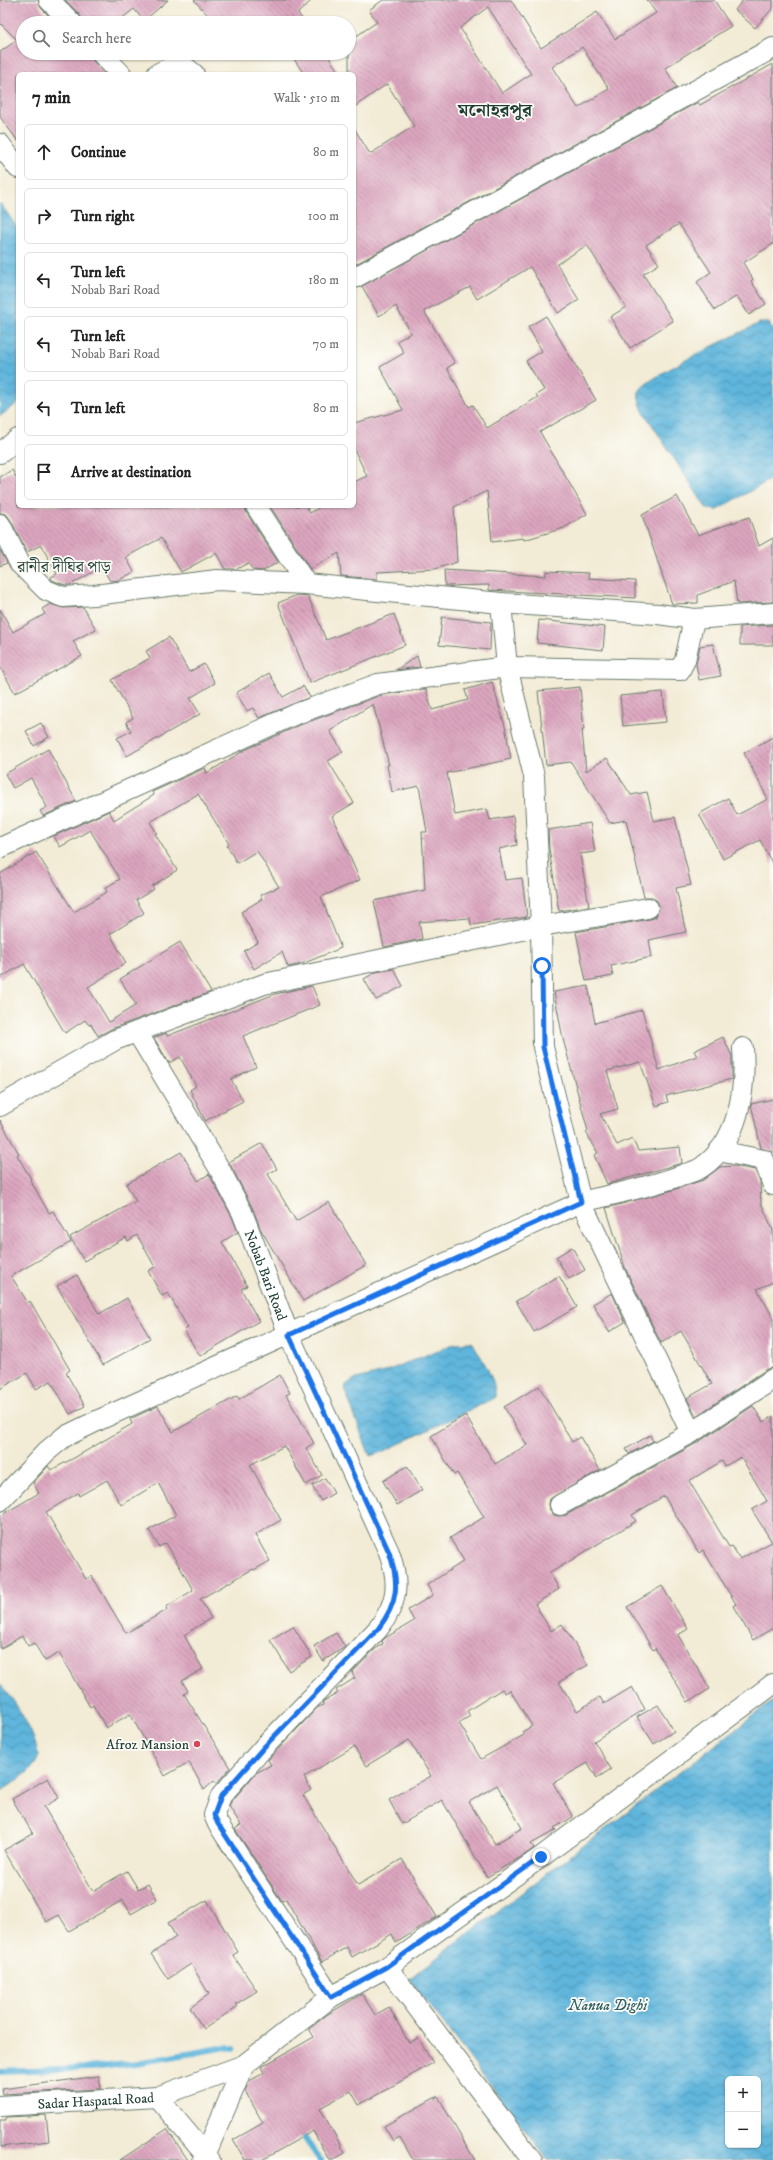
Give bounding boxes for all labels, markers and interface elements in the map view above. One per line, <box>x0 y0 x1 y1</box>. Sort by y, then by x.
search box <box>16 16 356 60</box>
icon: search <box>30 27 52 49</box>
text: Search here <box>62 29 131 48</box>
text: 7 min <box>32 87 71 109</box>
text: Walk · 510 m <box>274 90 340 106</box>
district label: মনোহরপুর <box>457 100 533 122</box>
icon: ahead <box>33 141 55 163</box>
text: Continue <box>71 143 126 162</box>
text: 80 m <box>313 144 339 160</box>
icon: right <box>33 205 55 227</box>
text: Turn right <box>71 207 134 226</box>
text: 100 m <box>308 208 339 224</box>
text: Turn left <box>71 263 125 282</box>
icon: left <box>33 269 55 291</box>
text: 180 m <box>308 272 339 288</box>
text: Nobab Bari Road <box>71 282 160 298</box>
text: Turn left <box>71 327 125 346</box>
icon: left <box>33 333 55 355</box>
text: 70 m <box>313 336 339 352</box>
text: Nobab Bari Road <box>71 346 160 362</box>
icon: left <box>33 397 55 419</box>
text: Turn left <box>71 399 125 418</box>
text: 80 m <box>313 400 339 416</box>
icon: arrive <box>33 461 55 483</box>
text: Arrive at destination <box>71 463 191 482</box>
district label: রানীর দীঘির পাড় <box>16 557 112 577</box>
route start <box>533 957 551 975</box>
street label: Nobab Bari Road <box>240 1227 291 1323</box>
place label: Afroz Mansion <box>106 1736 190 1754</box>
marker: Afroz Mansion <box>192 1739 202 1749</box>
route end <box>532 1848 550 1866</box>
water label: Nanua Dighi <box>568 1996 648 2015</box>
map controls <box>725 2076 761 2148</box>
button: + <box>725 2076 761 2112</box>
street label: Sadar Haspatal Road <box>37 2089 155 2114</box>
button: − <box>725 2112 761 2148</box>

